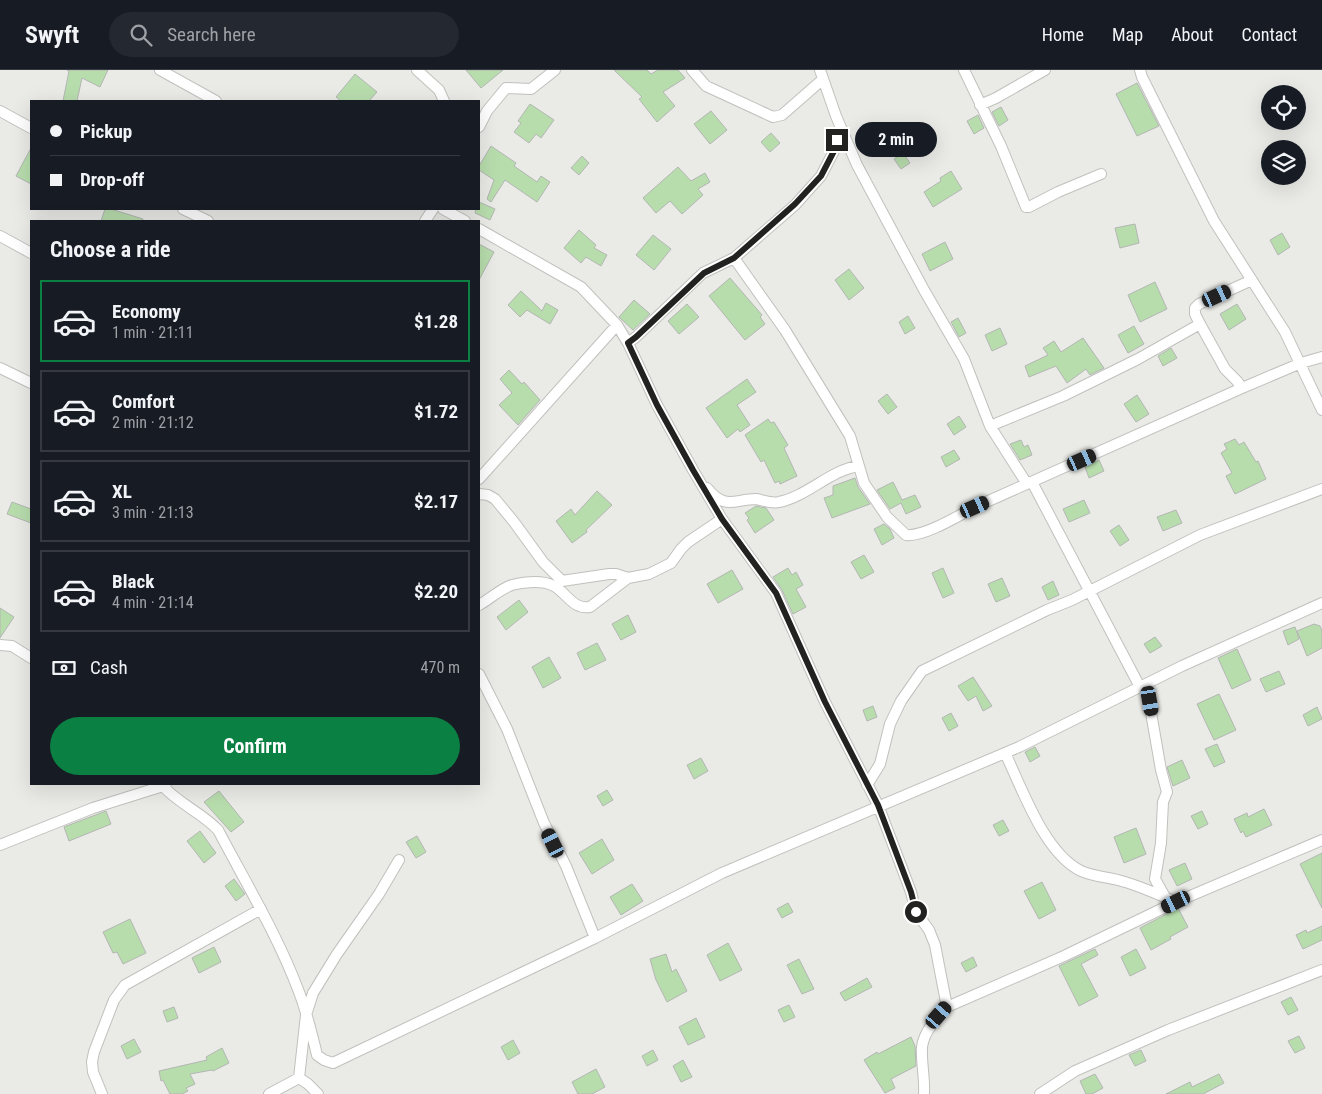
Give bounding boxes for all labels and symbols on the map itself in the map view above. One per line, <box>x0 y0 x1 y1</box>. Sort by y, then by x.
callout: 2 min <box>854 122 937 158</box>
route end <box>826 129 848 151</box>
car <box>1200 283 1233 309</box>
car <box>1065 447 1098 473</box>
car <box>958 494 991 520</box>
car <box>1140 685 1159 717</box>
car <box>539 826 566 860</box>
car <box>1159 889 1192 915</box>
route start <box>905 901 927 923</box>
car <box>923 999 954 1031</box>

